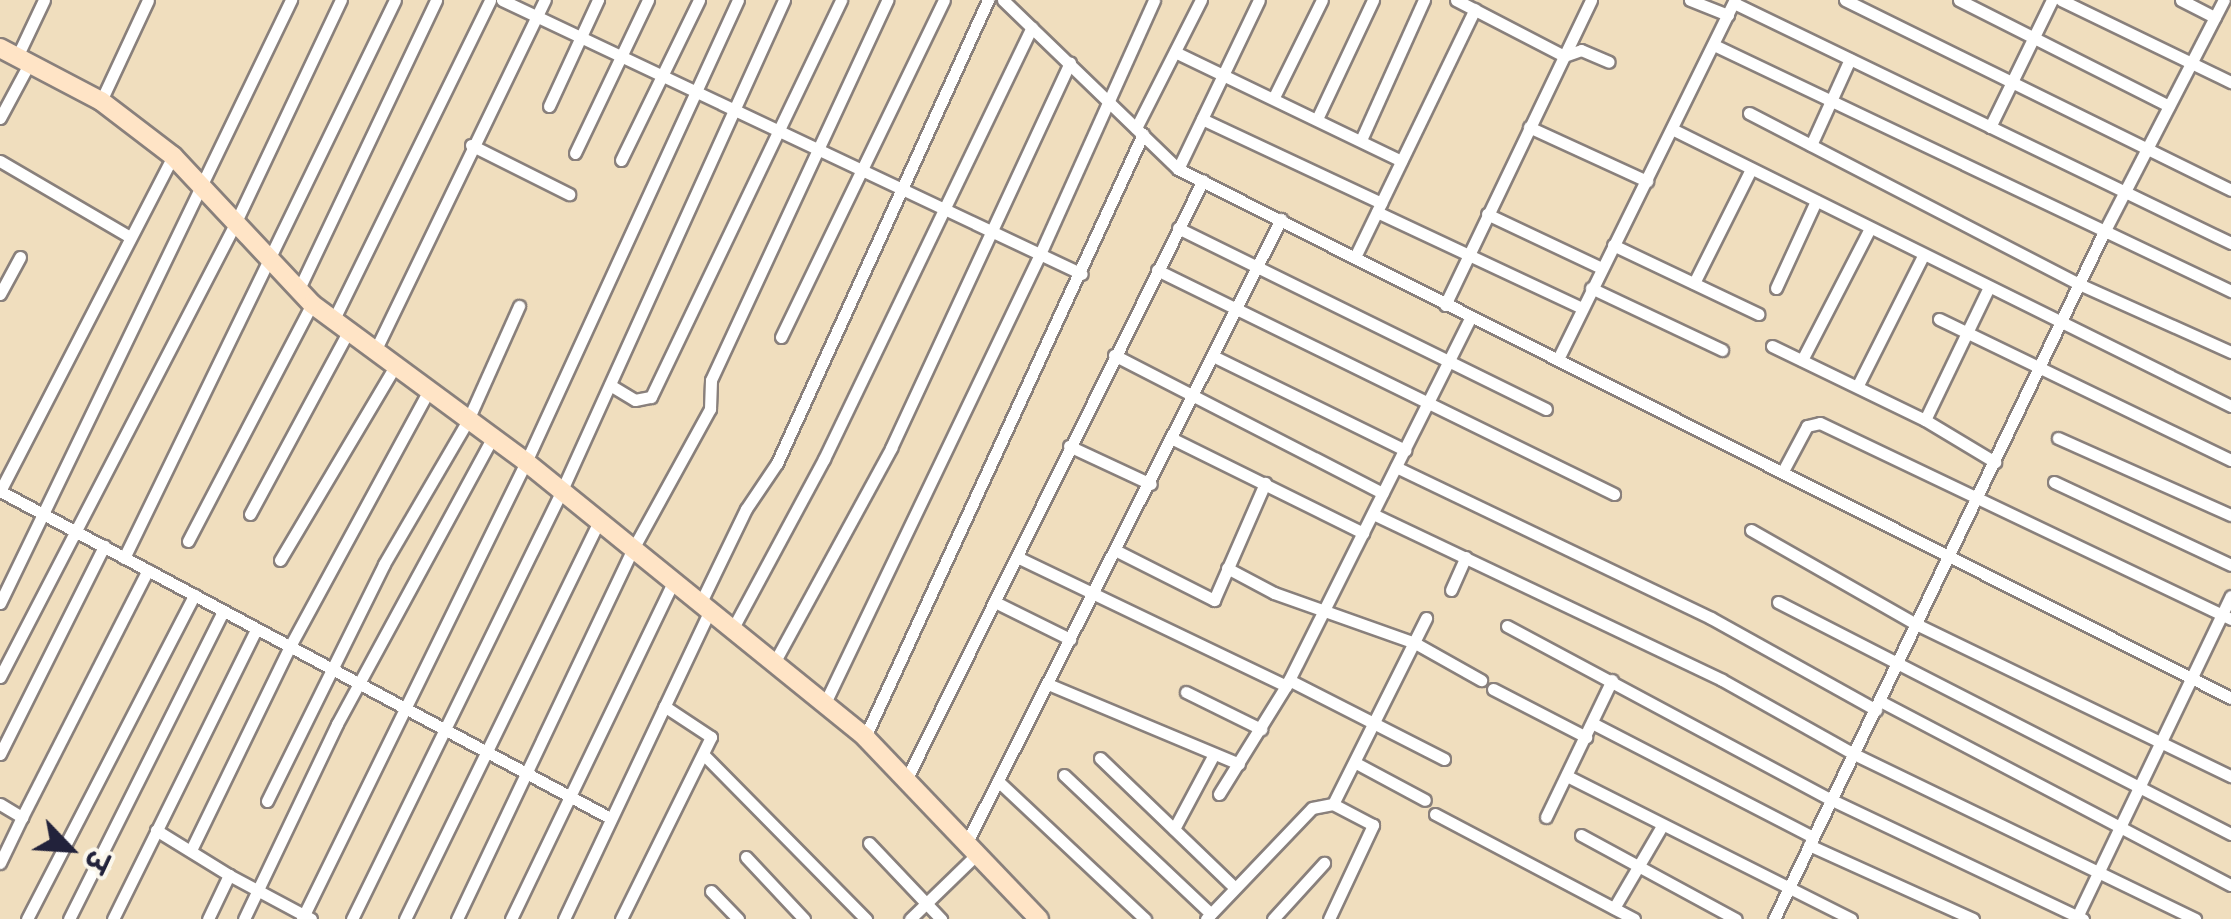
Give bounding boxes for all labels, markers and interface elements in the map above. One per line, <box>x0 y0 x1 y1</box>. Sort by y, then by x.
north arrow <box>20 799 120 899</box>
text: उ <box>77 846 117 878</box>

